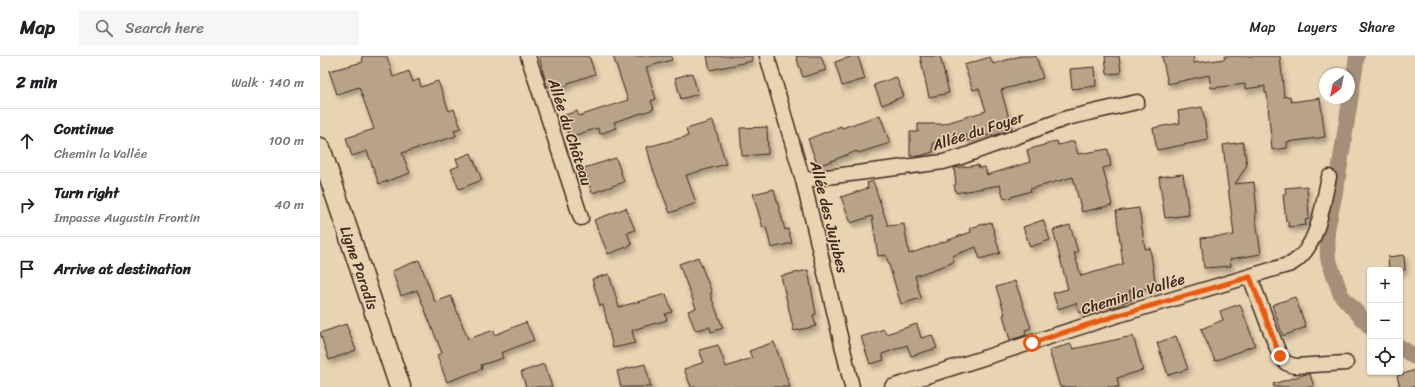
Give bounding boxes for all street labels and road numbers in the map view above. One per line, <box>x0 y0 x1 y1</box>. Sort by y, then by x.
street label: Allée du Château <box>540 74 600 189</box>
street label: Allée du Foyer <box>928 104 1028 158</box>
street label: Allée des Jujubes <box>802 157 856 276</box>
street label: Ligne Paradis <box>332 222 386 314</box>
street label: Chemin la Vallée <box>1078 266 1189 322</box>

